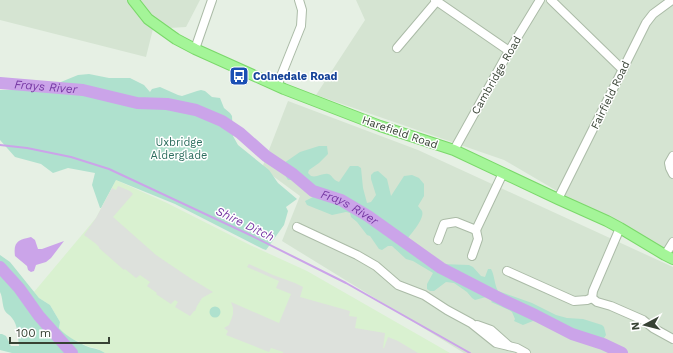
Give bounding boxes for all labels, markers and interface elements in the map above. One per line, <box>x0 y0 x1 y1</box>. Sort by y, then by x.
street label: Cambridge Road <box>469 34 524 117</box>
street label: Fairfield Road <box>588 59 633 131</box>
bus stop icon: Colnedale Road <box>228 65 250 87</box>
place label: Colnedale Road <box>253 70 338 83</box>
water label: Frays River <box>14 77 79 97</box>
street label: Harefield Road <box>360 113 439 152</box>
park label: Uxbridge Alderglade <box>151 136 207 162</box>
water label: Frays River <box>319 187 382 229</box>
water label: Shire Ditch <box>213 204 277 244</box>
north arrow <box>625 305 665 345</box>
scale bar <box>10 319 109 345</box>
text: N <box>629 321 643 331</box>
text: 100 m <box>16 326 51 340</box>

